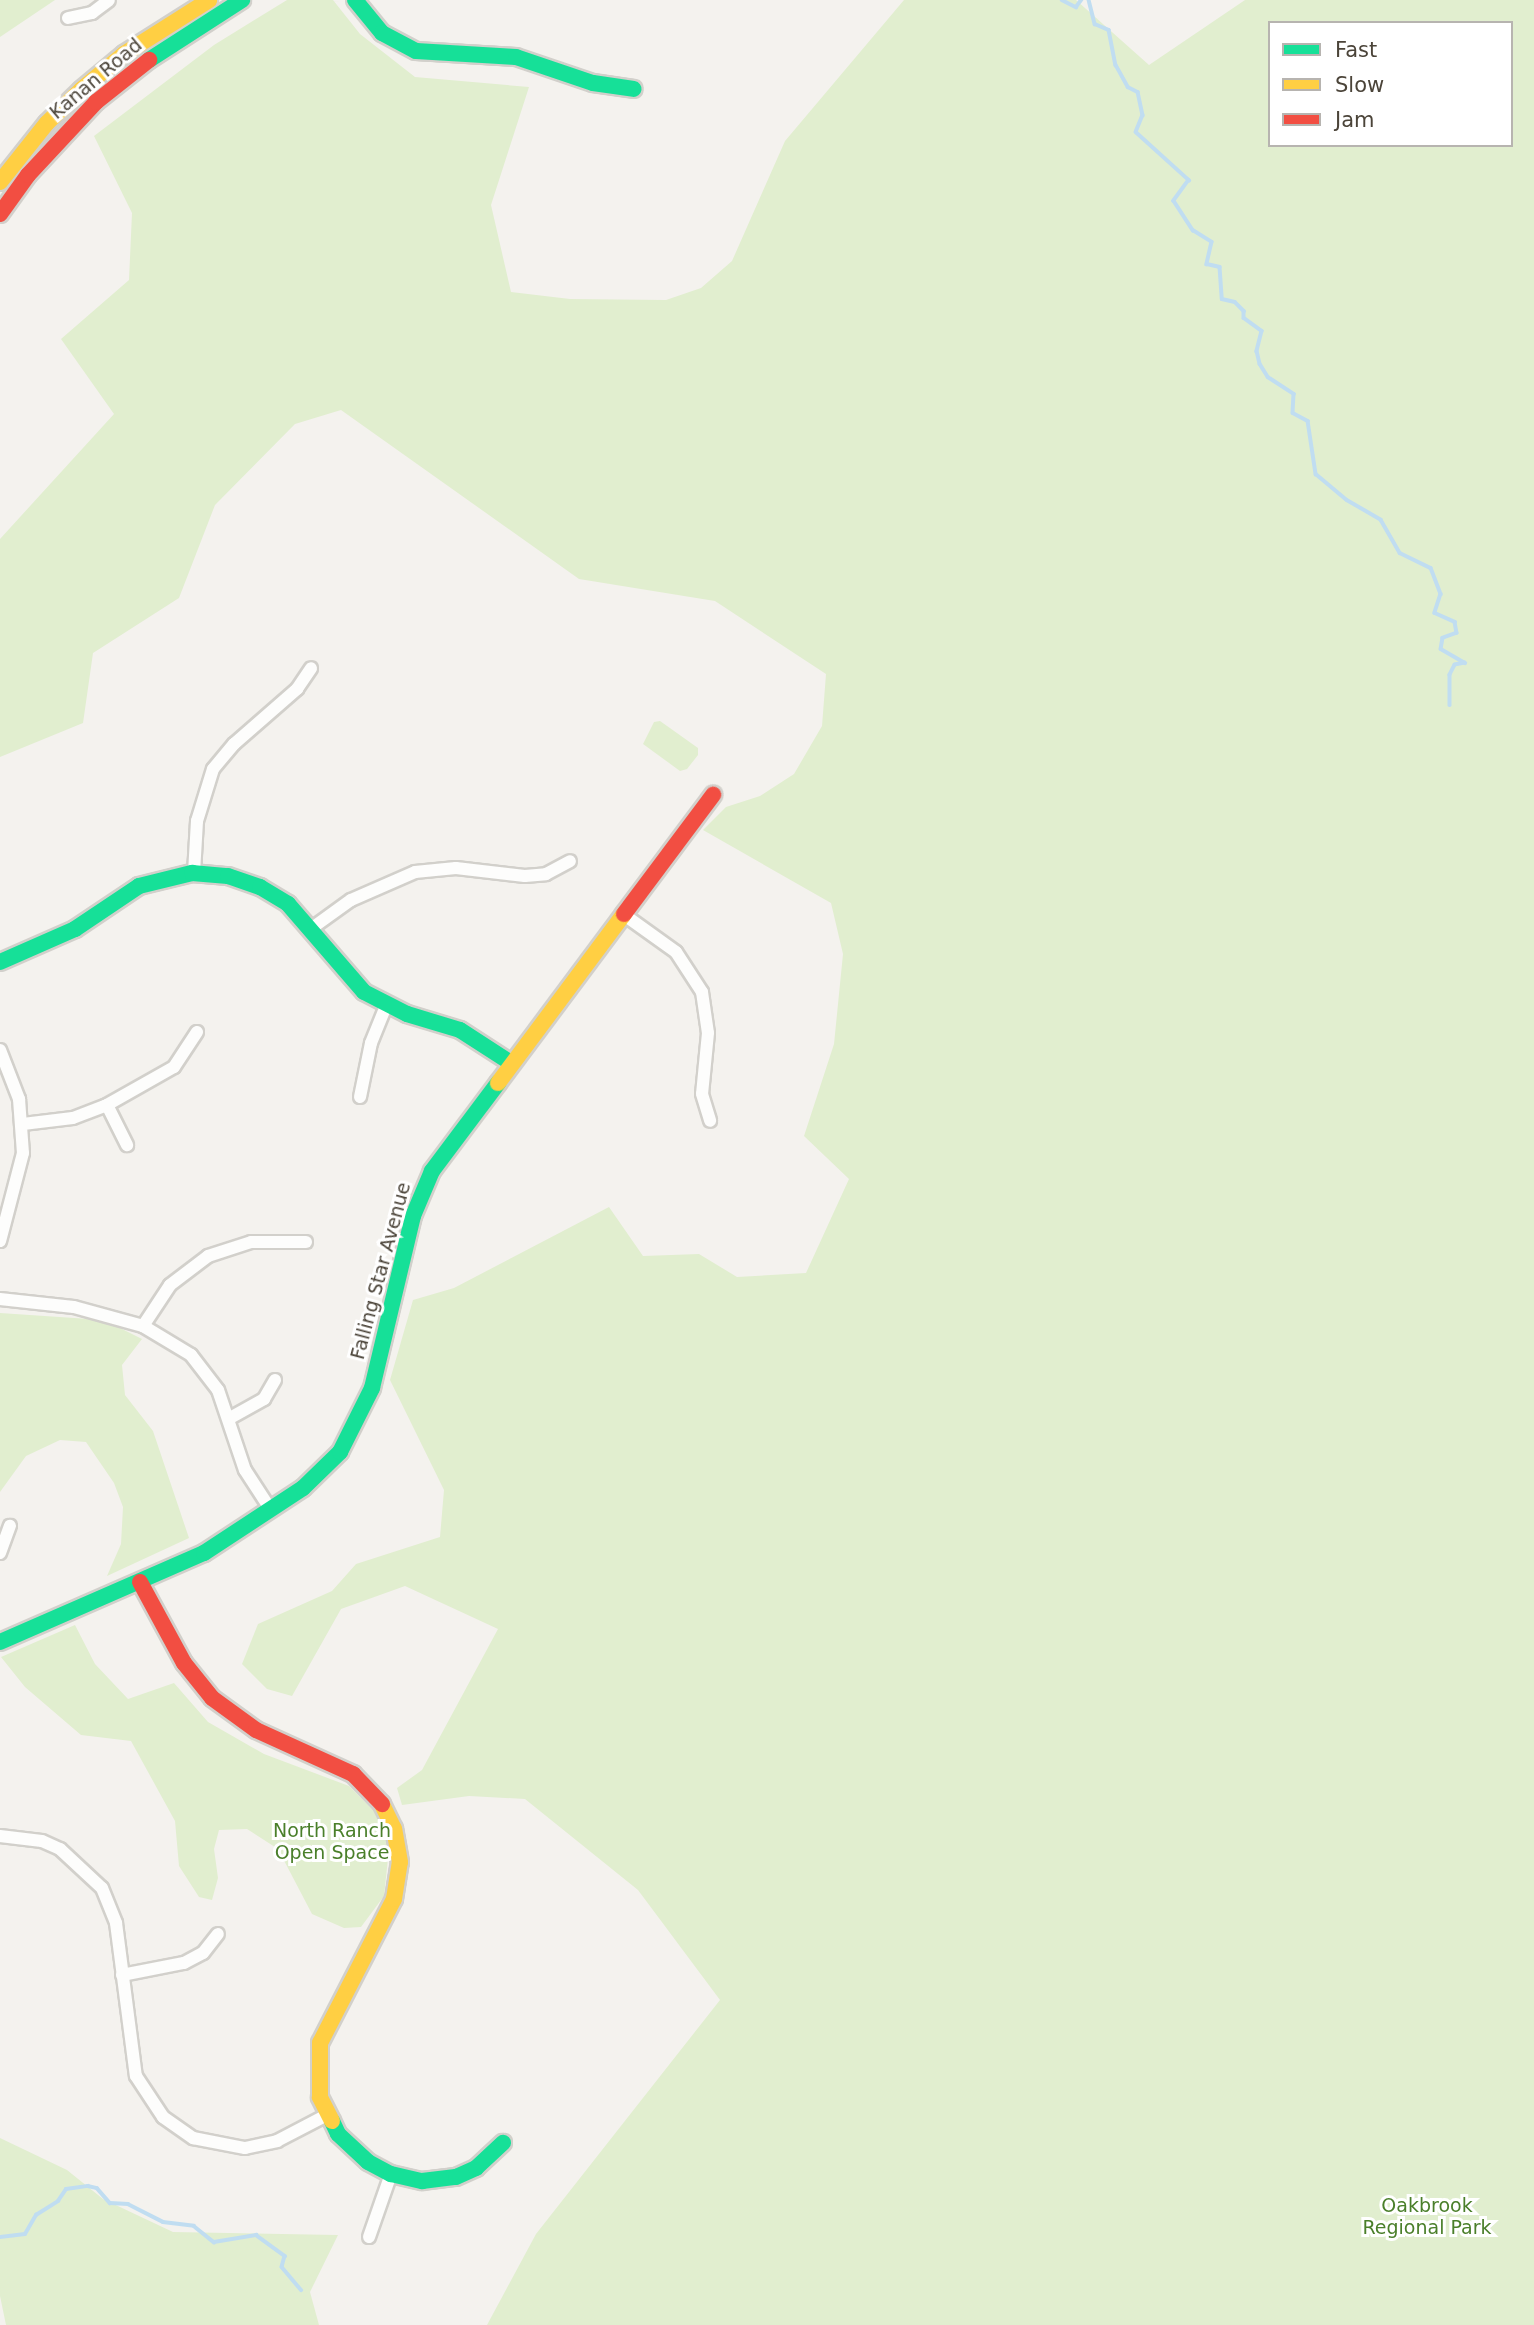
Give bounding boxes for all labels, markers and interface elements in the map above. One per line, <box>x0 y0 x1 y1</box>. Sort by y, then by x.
legend <box>1268 21 1513 147</box>
street label: Kanan Road <box>45 34 147 124</box>
text: Fast <box>1335 38 1377 62</box>
text: Slow <box>1335 73 1384 97</box>
text: Jam <box>1335 108 1375 132</box>
street label: Falling Star Avenue <box>346 1180 416 1362</box>
park label: North Ranch Open Space <box>273 1820 391 1864</box>
park label: Oakbrook Regional Park <box>1362 2195 1492 2239</box>

